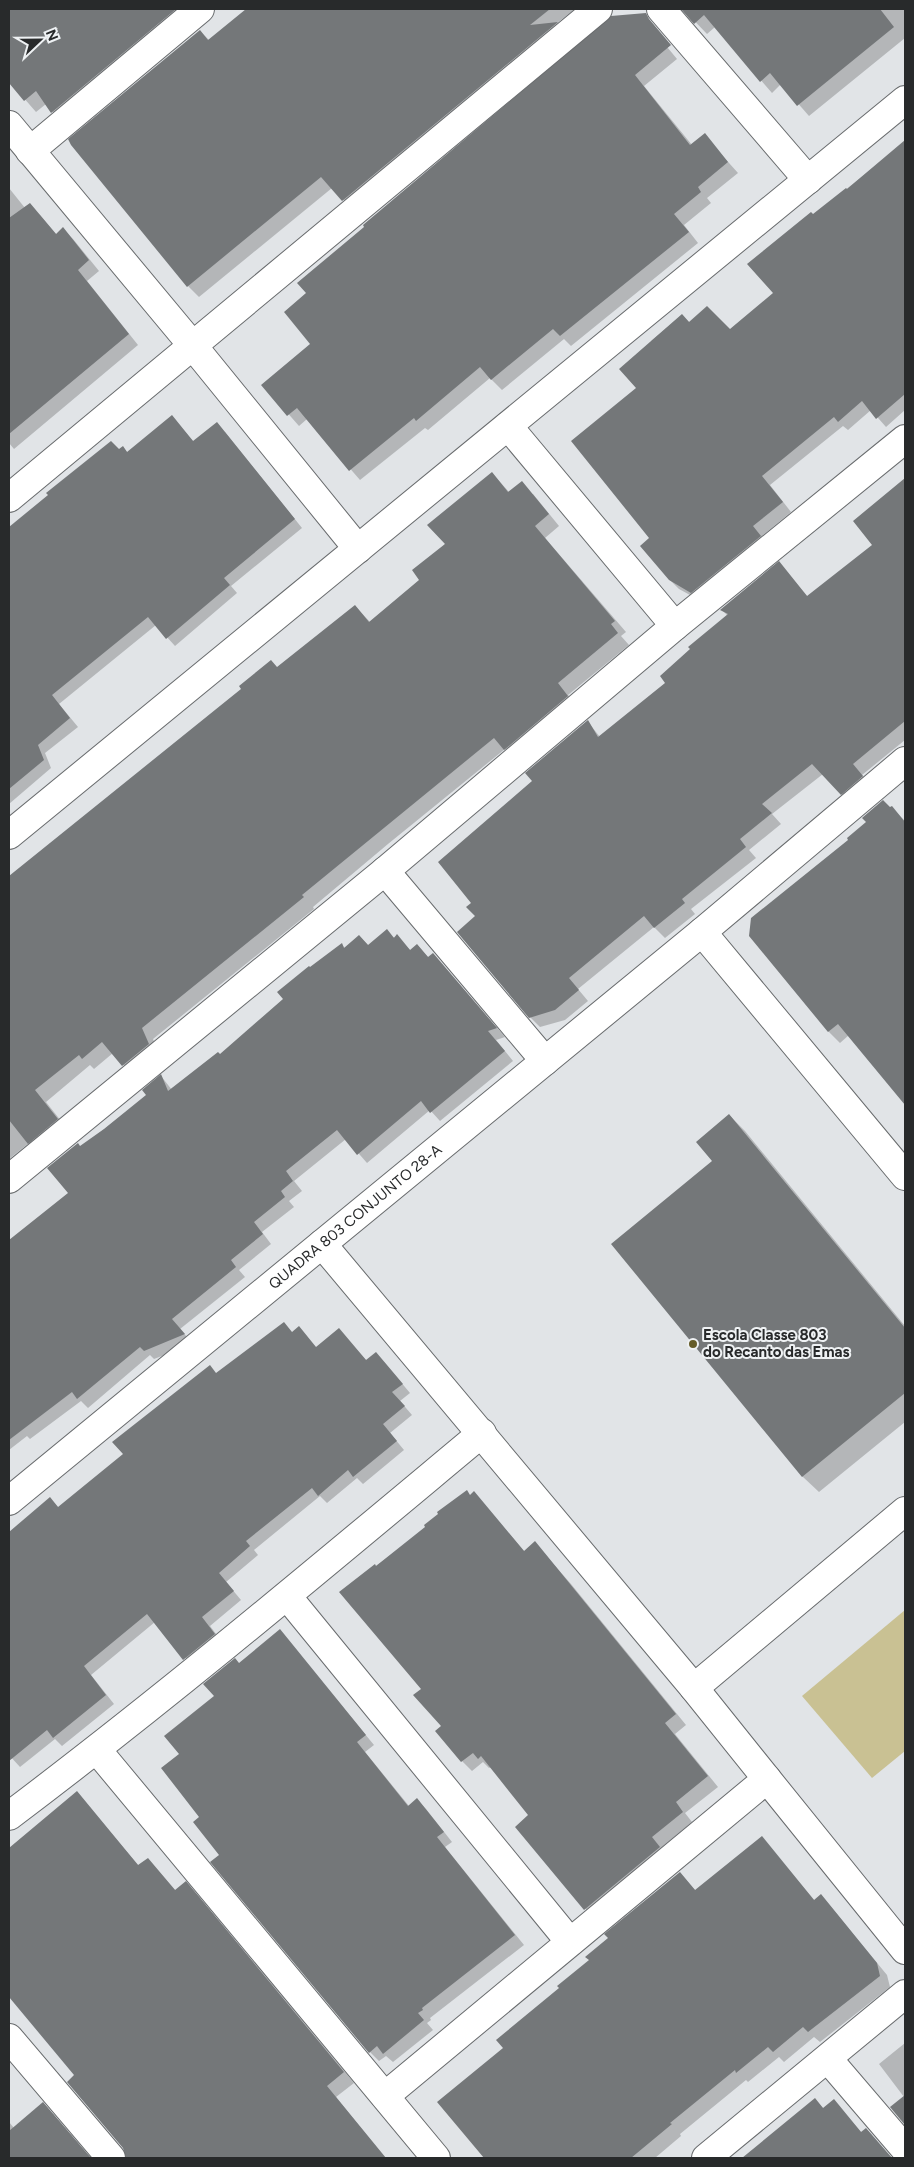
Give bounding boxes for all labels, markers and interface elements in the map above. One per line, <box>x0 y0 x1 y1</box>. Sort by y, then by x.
north arrow <box>15 15 65 65</box>
text: N <box>42 27 61 44</box>
street label: QUADRA 803 CONJUNTO 28-A <box>265 1140 445 1293</box>
place label: Escola Classe 803 do Recanto das Emas <box>703 1326 849 1361</box>
marker: Escola Classe 803 do Recanto das Emas <box>687 1338 699 1350</box>

